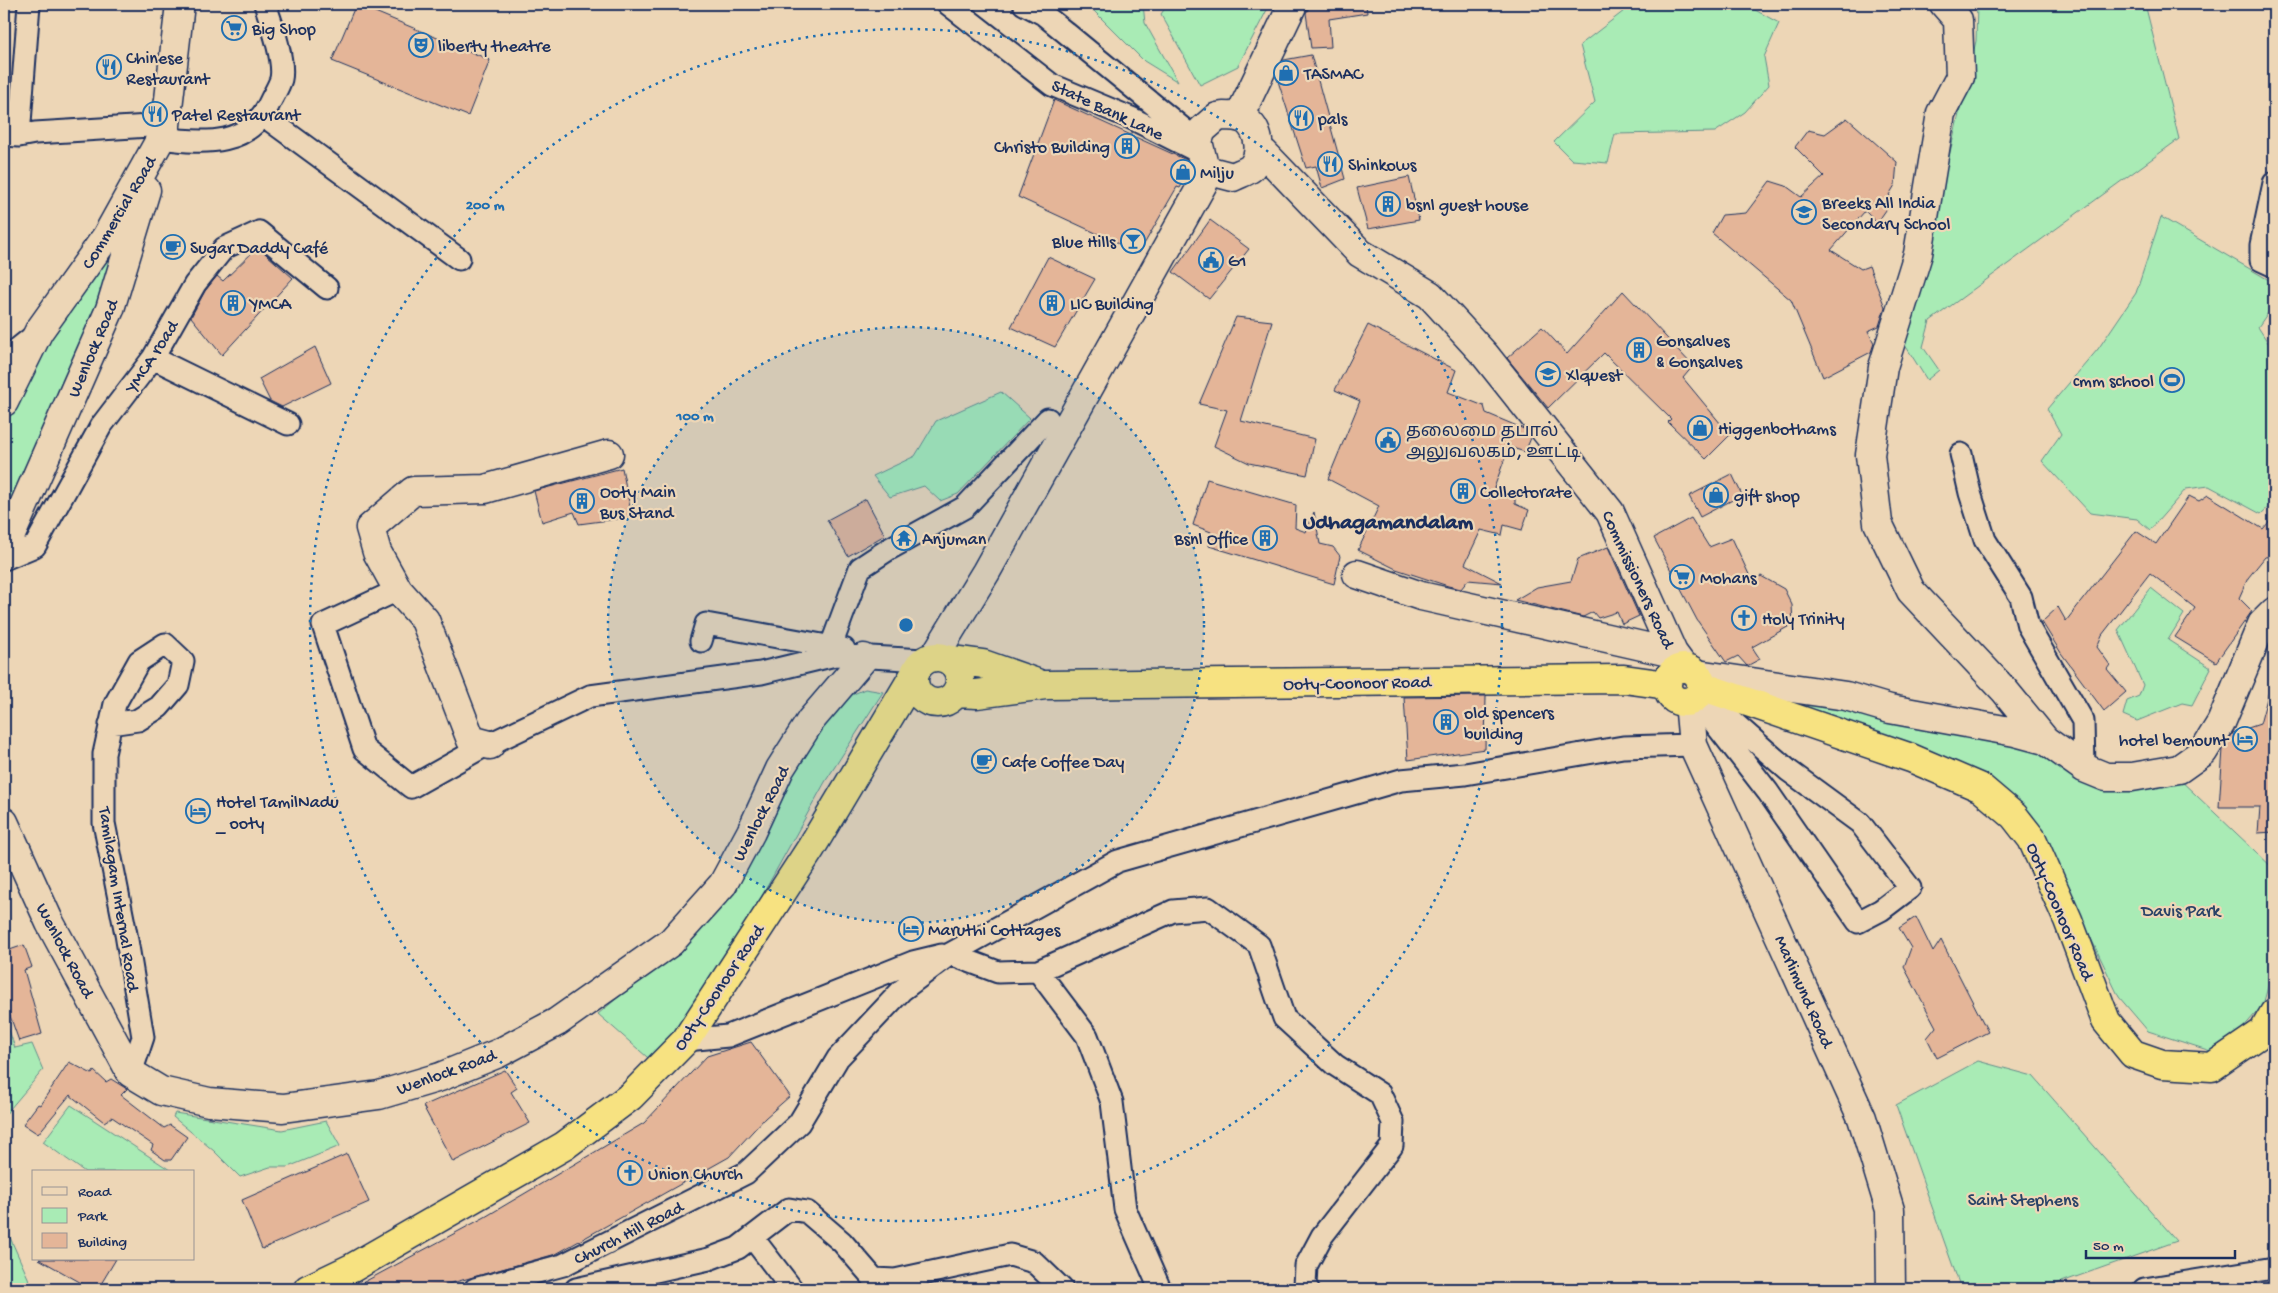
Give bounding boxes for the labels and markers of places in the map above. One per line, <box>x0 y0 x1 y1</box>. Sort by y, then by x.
supermarket icon: Big Shop <box>221 15 247 41</box>
place label: Big Shop <box>251 20 316 41</box>
theatre icon: liberty theatre <box>408 32 434 58</box>
place label: liberty theatre <box>438 37 552 58</box>
place label: Chinese Restaurant <box>126 49 211 91</box>
restaurant icon: Chinese Restaurant <box>96 54 122 80</box>
shop icon: TASMAC <box>1273 60 1299 86</box>
place label: TASMAC <box>1303 65 1364 86</box>
restaurant icon: Patel Restaurant <box>142 101 168 127</box>
restaurant icon: pals <box>1288 105 1314 131</box>
place label: Patel Restaurant <box>171 106 302 127</box>
place label: pals <box>1317 110 1349 131</box>
building icon: Christo Building <box>1114 133 1140 159</box>
place label: Christo Building <box>994 138 1110 159</box>
restaurant icon: Shinkows <box>1317 151 1343 177</box>
place label: Shinkows <box>1348 156 1418 177</box>
shop icon: Milju <box>1170 159 1196 185</box>
place label: Milju <box>1200 164 1235 185</box>
building icon: bsnl guest house <box>1375 191 1401 217</box>
place label: Breeks All India Secondary School <box>1821 194 1951 236</box>
place label: bsnl guest house <box>1406 196 1529 217</box>
school or university icon: Breeks All India Secondary School <box>1791 199 1817 225</box>
bar icon: Blue Hills <box>1120 228 1146 254</box>
place label: Blue Hills <box>1051 233 1117 254</box>
cafe icon: Sugar Daddy Café <box>160 234 186 260</box>
place label: Sugar Daddy Café <box>190 239 329 260</box>
public building icon: G1 <box>1198 247 1224 273</box>
place label: G1 <box>1228 252 1247 273</box>
building icon: YMCA <box>220 290 246 316</box>
building icon: LIC Building <box>1039 290 1065 316</box>
place label: YMCA <box>248 295 293 316</box>
place label: LIC Building <box>1070 295 1154 316</box>
place label: Gonsalves & Gonsalves <box>1656 332 1744 374</box>
building icon: Gonsalves & Gonsalves <box>1626 337 1652 363</box>
school or university icon: Xlquest <box>1535 361 1561 387</box>
place label: Xlquest <box>1565 366 1624 387</box>
sports icon: cmm school <box>2159 367 2185 393</box>
place label: cmm school <box>2073 372 2154 393</box>
shop icon: Higgenbothams <box>1687 415 1713 441</box>
place label: Higgenbothams <box>1718 420 1837 441</box>
place label: தலைமை தபால் அலுவலகம், ஊட்டி <box>1406 421 1581 464</box>
public building icon: தலைமை தபால் அலுவலகம், ஊட்டி <box>1375 427 1401 453</box>
building icon: Collectorate <box>1450 478 1476 504</box>
shop icon: gift shop <box>1703 482 1729 508</box>
place label: Ooty Main Bus Stand <box>599 483 676 525</box>
place label: Collectorate <box>1480 483 1573 504</box>
place label: gift shop <box>1734 487 1800 508</box>
building icon: Ooty Main Bus Stand <box>569 488 595 514</box>
temple icon: Anjuman <box>891 525 917 551</box>
building icon: Bsnl Office <box>1252 525 1278 551</box>
place label: Anjuman <box>922 530 987 551</box>
place label: Bsnl Office <box>1173 530 1249 551</box>
supermarket icon: Mohans <box>1669 564 1695 590</box>
place label: Mohans <box>1700 569 1758 590</box>
church icon: Holy Trinity <box>1731 605 1757 631</box>
place label: Holy Trinity <box>1762 610 1845 631</box>
centre of rings <box>897 616 915 634</box>
place label: old spencers building <box>1464 704 1555 746</box>
building icon: old spencers building <box>1433 709 1459 735</box>
hotel icon: hotel bemount <box>2232 726 2258 752</box>
place label: hotel bemount <box>2119 731 2230 752</box>
cafe icon: Cafe Coffee Day <box>971 748 997 774</box>
place label: Cafe Coffee Day <box>1002 753 1125 774</box>
place label: Hotel TamilNadu _ ooty <box>215 793 339 835</box>
hotel icon: Hotel TamilNadu _ ooty <box>185 798 211 824</box>
hotel icon: Maruthi Cottages <box>898 916 924 942</box>
place label: Maruthi Cottages <box>928 921 1062 942</box>
church icon: Union Church <box>617 1160 643 1186</box>
place label: Union Church <box>648 1165 743 1186</box>

